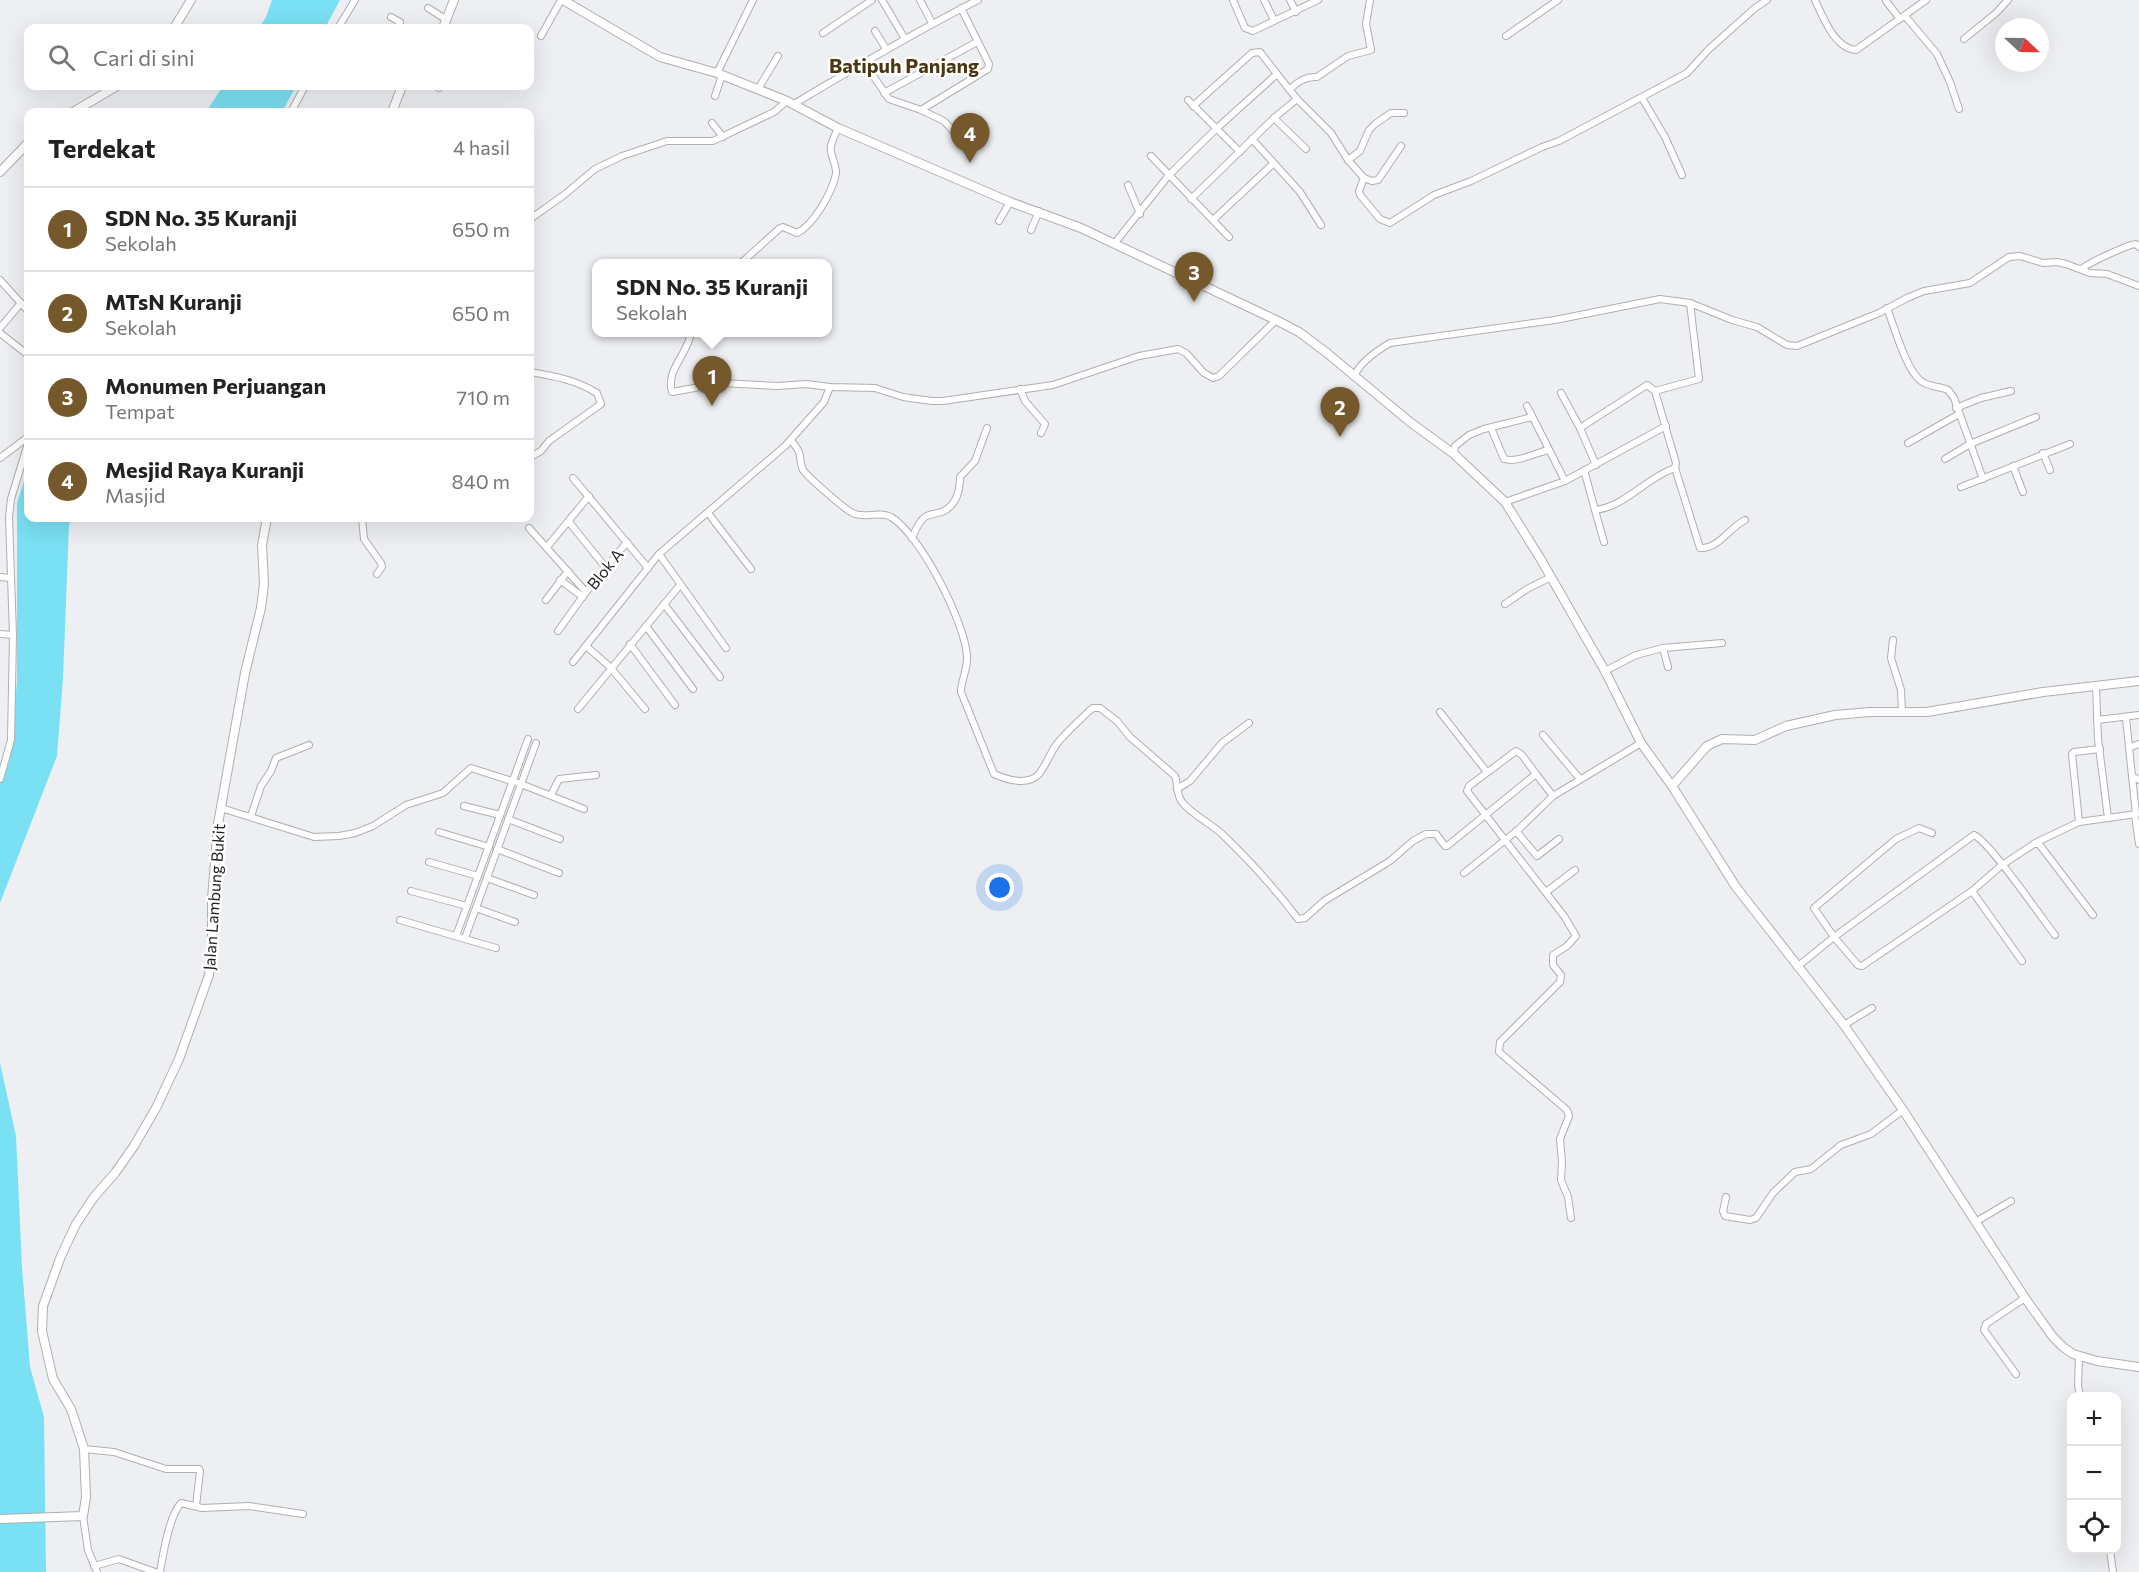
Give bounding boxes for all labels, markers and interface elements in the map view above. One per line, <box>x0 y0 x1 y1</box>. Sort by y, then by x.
north arrow <box>1995 18 2049 72</box>
search box <box>24 24 534 90</box>
icon: search <box>45 41 78 74</box>
text: Cari di sini <box>93 44 195 71</box>
district label: Batipuh Panjang <box>829 53 979 77</box>
pin: 4 <box>950 114 990 163</box>
text: Terdekat <box>48 132 155 163</box>
text: 4 hasil <box>453 135 510 159</box>
text: SDN No. 35 Kuranji <box>105 204 297 231</box>
text: 1 <box>63 217 72 241</box>
text: 650 m <box>452 217 510 241</box>
text: Sekolah <box>105 231 177 255</box>
pin: 3 <box>1174 252 1214 302</box>
popup <box>592 259 832 337</box>
text: SDN No. 35 Kuranji <box>616 273 808 300</box>
text: MTsN Kuranji <box>105 288 242 315</box>
text: Sekolah <box>616 300 688 324</box>
text: 2 <box>62 301 73 325</box>
text: 650 m <box>452 301 510 325</box>
text: Sekolah <box>105 315 177 339</box>
pin: 1 <box>692 356 732 406</box>
text: Monumen Perjuangan <box>105 372 326 399</box>
text: 3 <box>62 385 73 409</box>
text: 710 m <box>457 385 510 409</box>
pin: 2 <box>1320 388 1360 437</box>
text: Tempat <box>105 399 175 423</box>
text: Mesjid Raya Kuranji <box>105 456 304 483</box>
text: 4 <box>61 469 74 493</box>
text: 840 m <box>452 469 510 493</box>
text: Masjid <box>105 483 165 507</box>
street label: Blok A <box>583 545 627 593</box>
street label: Jalan Lambung Bukit <box>199 823 228 971</box>
your location <box>985 873 1014 902</box>
map controls <box>2067 1392 2121 1554</box>
button: + <box>2067 1392 2121 1446</box>
button: − <box>2067 1446 2121 1500</box>
button: locate <box>2067 1500 2121 1554</box>

